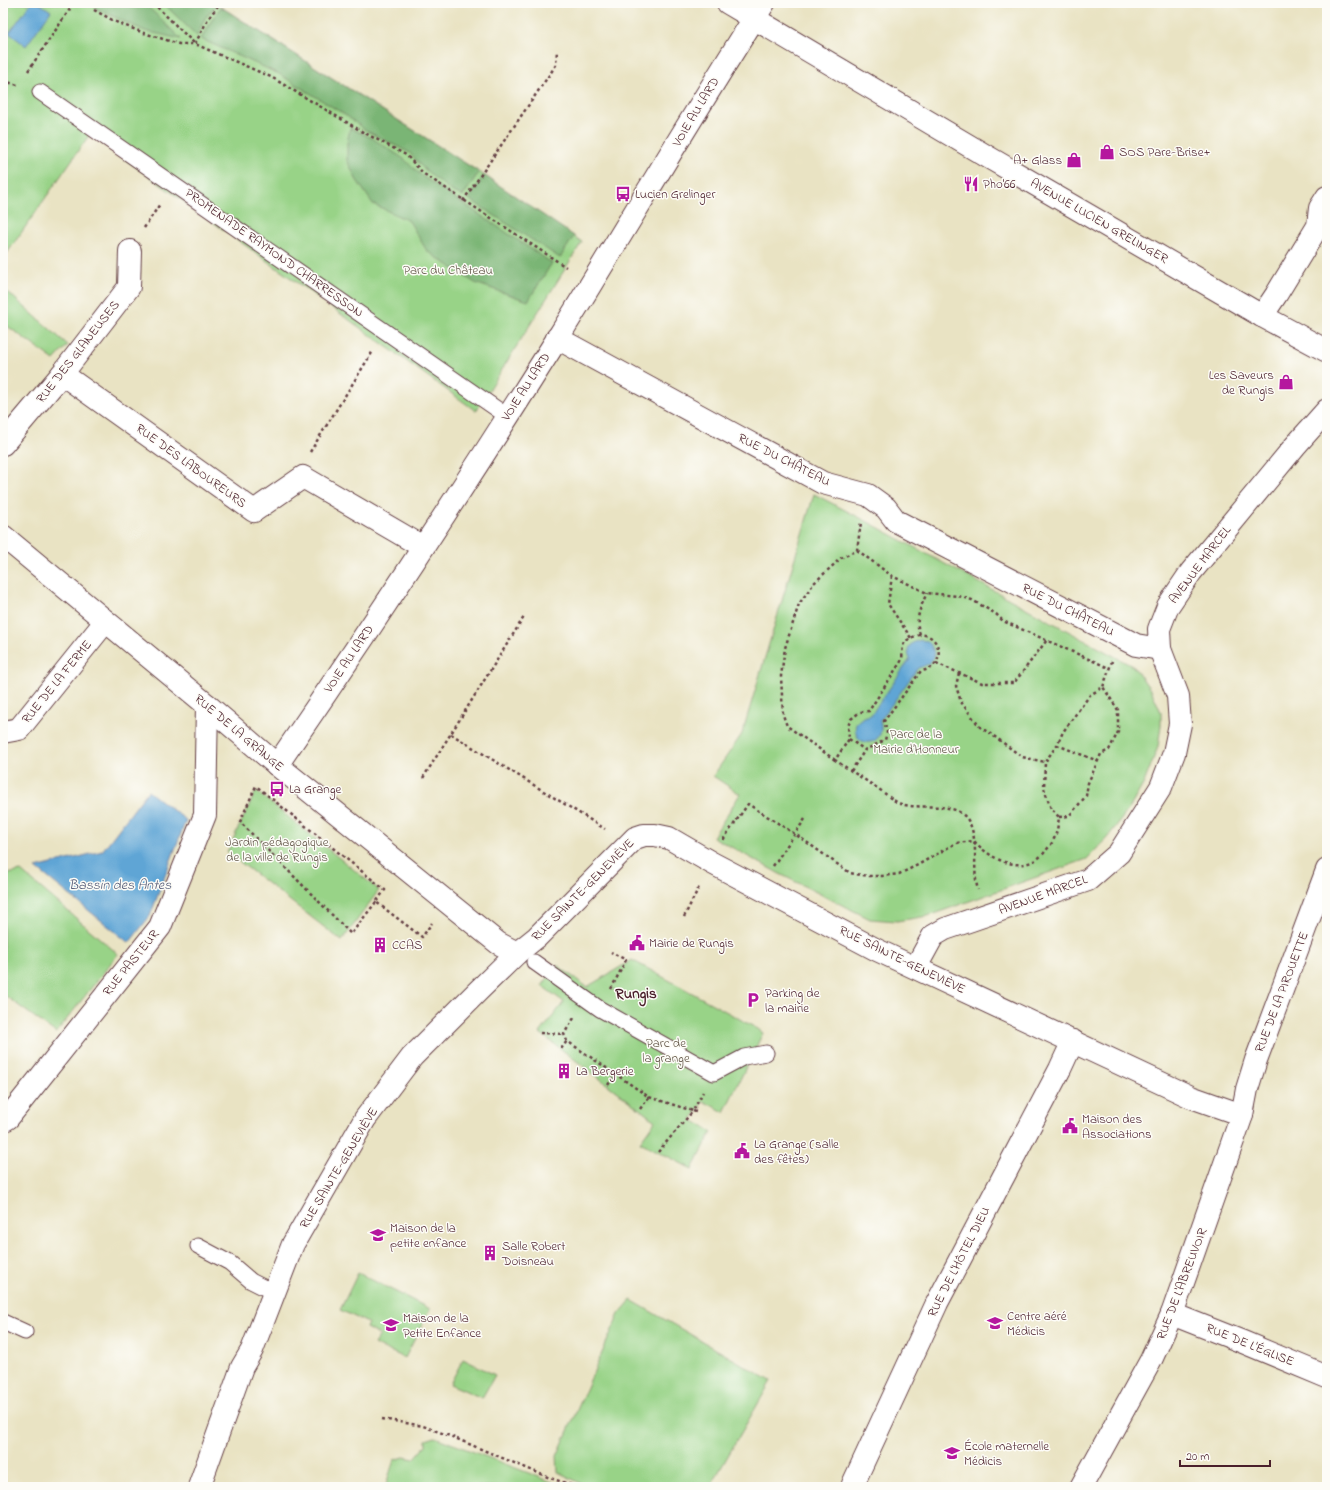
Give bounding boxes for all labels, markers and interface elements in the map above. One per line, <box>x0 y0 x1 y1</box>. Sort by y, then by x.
street label: VOIE AU LARD <box>667 74 724 151</box>
shop icon: SOS Pare-Brise+ <box>1098 143 1116 161</box>
place label: SOS Pare-Brise+ <box>1119 143 1211 162</box>
place label: A+ Glass <box>1013 151 1062 170</box>
shop icon: A+ Glass <box>1065 151 1083 169</box>
street label: AVENUE LUCIEN GRELINGER <box>1027 174 1172 269</box>
restaurant icon: Pho'66 <box>962 175 980 193</box>
place label: Pho'66 <box>983 175 1016 194</box>
street label: PROMENADE RAYMOND CHARRESSON <box>181 184 367 322</box>
bus stop icon: Lucien Grelinger <box>614 185 632 203</box>
place label: Lucien Grelinger <box>635 185 716 205</box>
park label: Parc du Château <box>403 261 493 280</box>
street label: RUE DES GLANEUSES <box>32 297 124 407</box>
street label: VOIE AU LARD <box>496 349 555 426</box>
place label: Les Saveurs de Rungis <box>1209 366 1274 401</box>
shop icon: Les Saveurs de Rungis <box>1277 373 1295 391</box>
street label: RUE DES LABOUREURS <box>132 419 250 513</box>
street label: RUE DU CHÂTEAU <box>735 429 833 491</box>
street label: AVENUE MARCEL <box>1164 522 1236 608</box>
street label: RUE DU CHÂTEAU <box>1019 579 1117 641</box>
street label: VOIE AU LARD <box>319 621 379 697</box>
street label: RUE DE LA FERME <box>17 636 97 728</box>
street label: RUE DE LA GRANGE <box>190 690 288 776</box>
park label: Parc de la Mairie d’Honneur <box>873 725 960 759</box>
bus stop icon: La Grange <box>268 780 286 798</box>
place label: La Grange <box>289 780 342 800</box>
park label: Jardin pédagogique de la ville de Rungis <box>225 833 329 868</box>
street label: RUE SAINTE-GENEVIÈVE <box>527 834 639 946</box>
street label: AVENUE MARCEL <box>996 870 1090 920</box>
water label: Bassin des Antes <box>69 875 172 896</box>
street label: RUE SAINTE-GENEVIÈVE <box>836 921 969 999</box>
street label: RUE PASTEUR <box>98 925 164 1000</box>
street label: RUE DE LA PIROUETTE <box>1250 929 1314 1055</box>
public building icon: Mairie de Rungis <box>628 934 646 952</box>
place label: Mairie de Rungis <box>649 934 734 954</box>
building icon: CCAS <box>371 936 389 954</box>
place label: CCAS <box>392 936 422 955</box>
district label: Rungis <box>614 983 657 1007</box>
place label: Parking de la mairie <box>765 984 820 1018</box>
parking icon: Parking de la mairie <box>744 991 762 1009</box>
park label: Parc de la grange <box>642 1034 690 1069</box>
building icon: La Bergerie <box>555 1062 573 1080</box>
place label: La Bergerie <box>576 1062 634 1082</box>
street label: RUE SAINTE-GENEVIÈVE <box>295 1104 383 1232</box>
place label: Maison des Associations <box>1082 1110 1152 1144</box>
public building icon: Maison des Associations <box>1061 1117 1079 1135</box>
place label: La Grange (salle des fêtes) <box>754 1135 839 1169</box>
public building icon: La Grange (salle des fêtes) <box>733 1142 751 1160</box>
street label: RUE DE L'HÔTEL DIEU <box>923 1204 995 1320</box>
place label: Maison de la petite enfance <box>390 1219 467 1253</box>
street label: RUE DE L'ABREUVOIR <box>1152 1225 1212 1343</box>
school or university icon: Maison de la petite enfance <box>369 1226 387 1244</box>
place label: Salle Robert Doisneau <box>501 1237 566 1271</box>
building icon: Salle Robert Doisneau <box>481 1244 499 1262</box>
place label: Centre aéré Médicis <box>1007 1307 1067 1341</box>
place label: Maison de la Petite Enfance <box>403 1309 481 1343</box>
school or university icon: Centre aéré Médicis <box>986 1314 1004 1332</box>
school or university icon: Maison de la Petite Enfance <box>382 1316 400 1334</box>
street label: RUE DE L'ÉGLISE <box>1203 1319 1297 1371</box>
place label: École maternelle Médicis <box>964 1437 1049 1471</box>
scale bar <box>1180 1442 1270 1468</box>
school or university icon: École maternelle Médicis <box>943 1444 961 1462</box>
text: 20 m <box>1186 1448 1209 1466</box>

